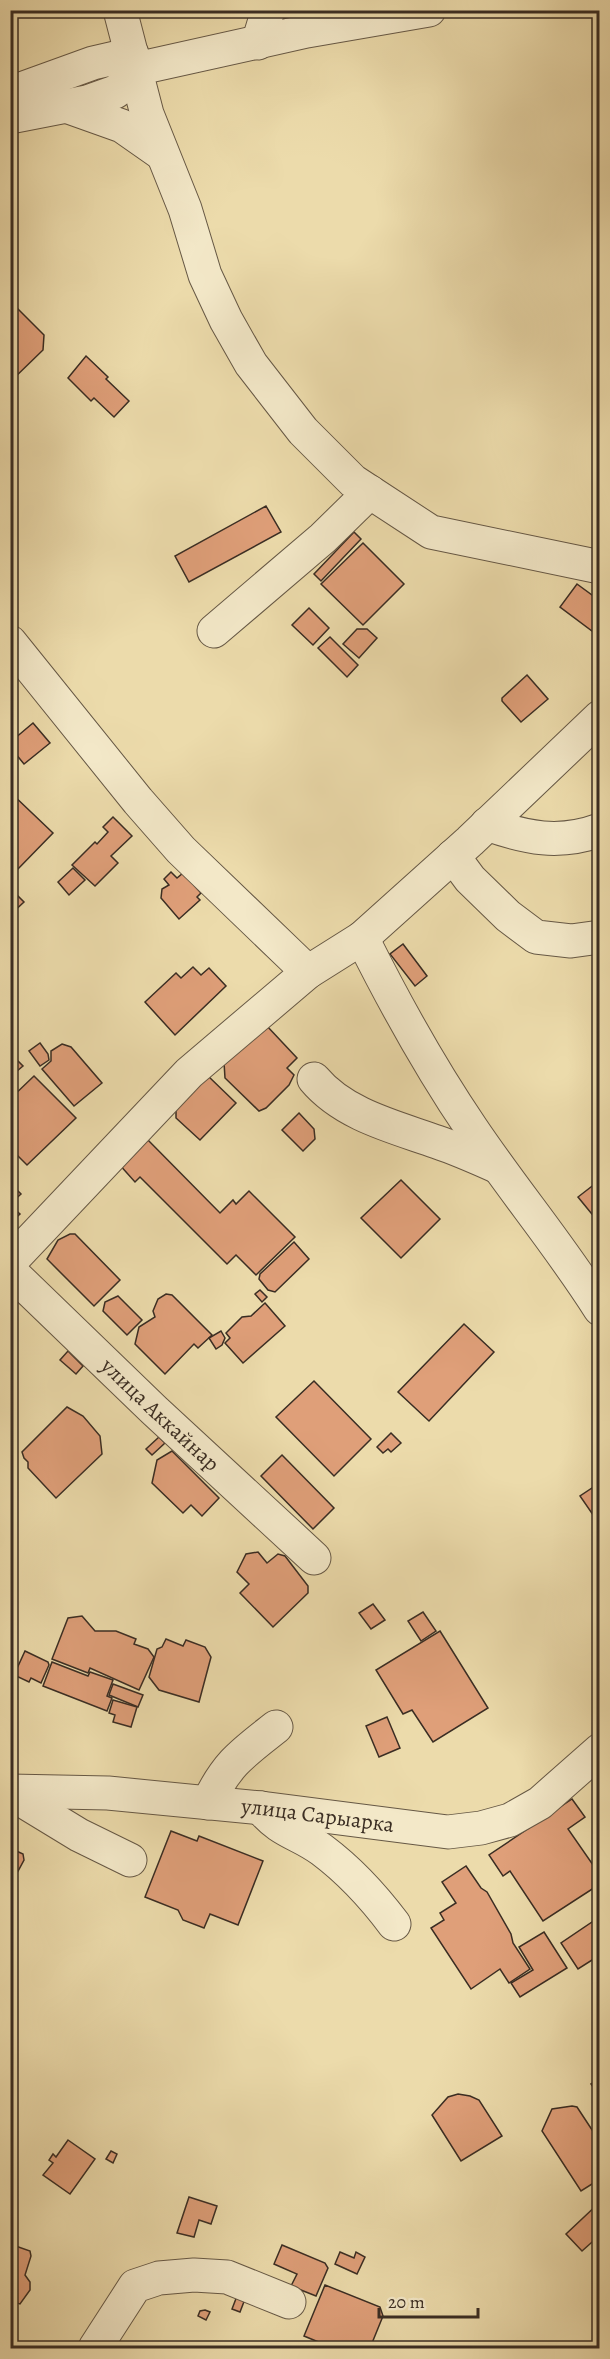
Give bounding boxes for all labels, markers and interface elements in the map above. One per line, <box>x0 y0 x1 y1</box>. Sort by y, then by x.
street label: улица Аккайнар <box>93 1351 226 1478</box>
street label: улица Сарыарка <box>239 1791 397 1840</box>
scale bar <box>379 2281 478 2319</box>
text: 20 m <box>388 2290 425 2314</box>

